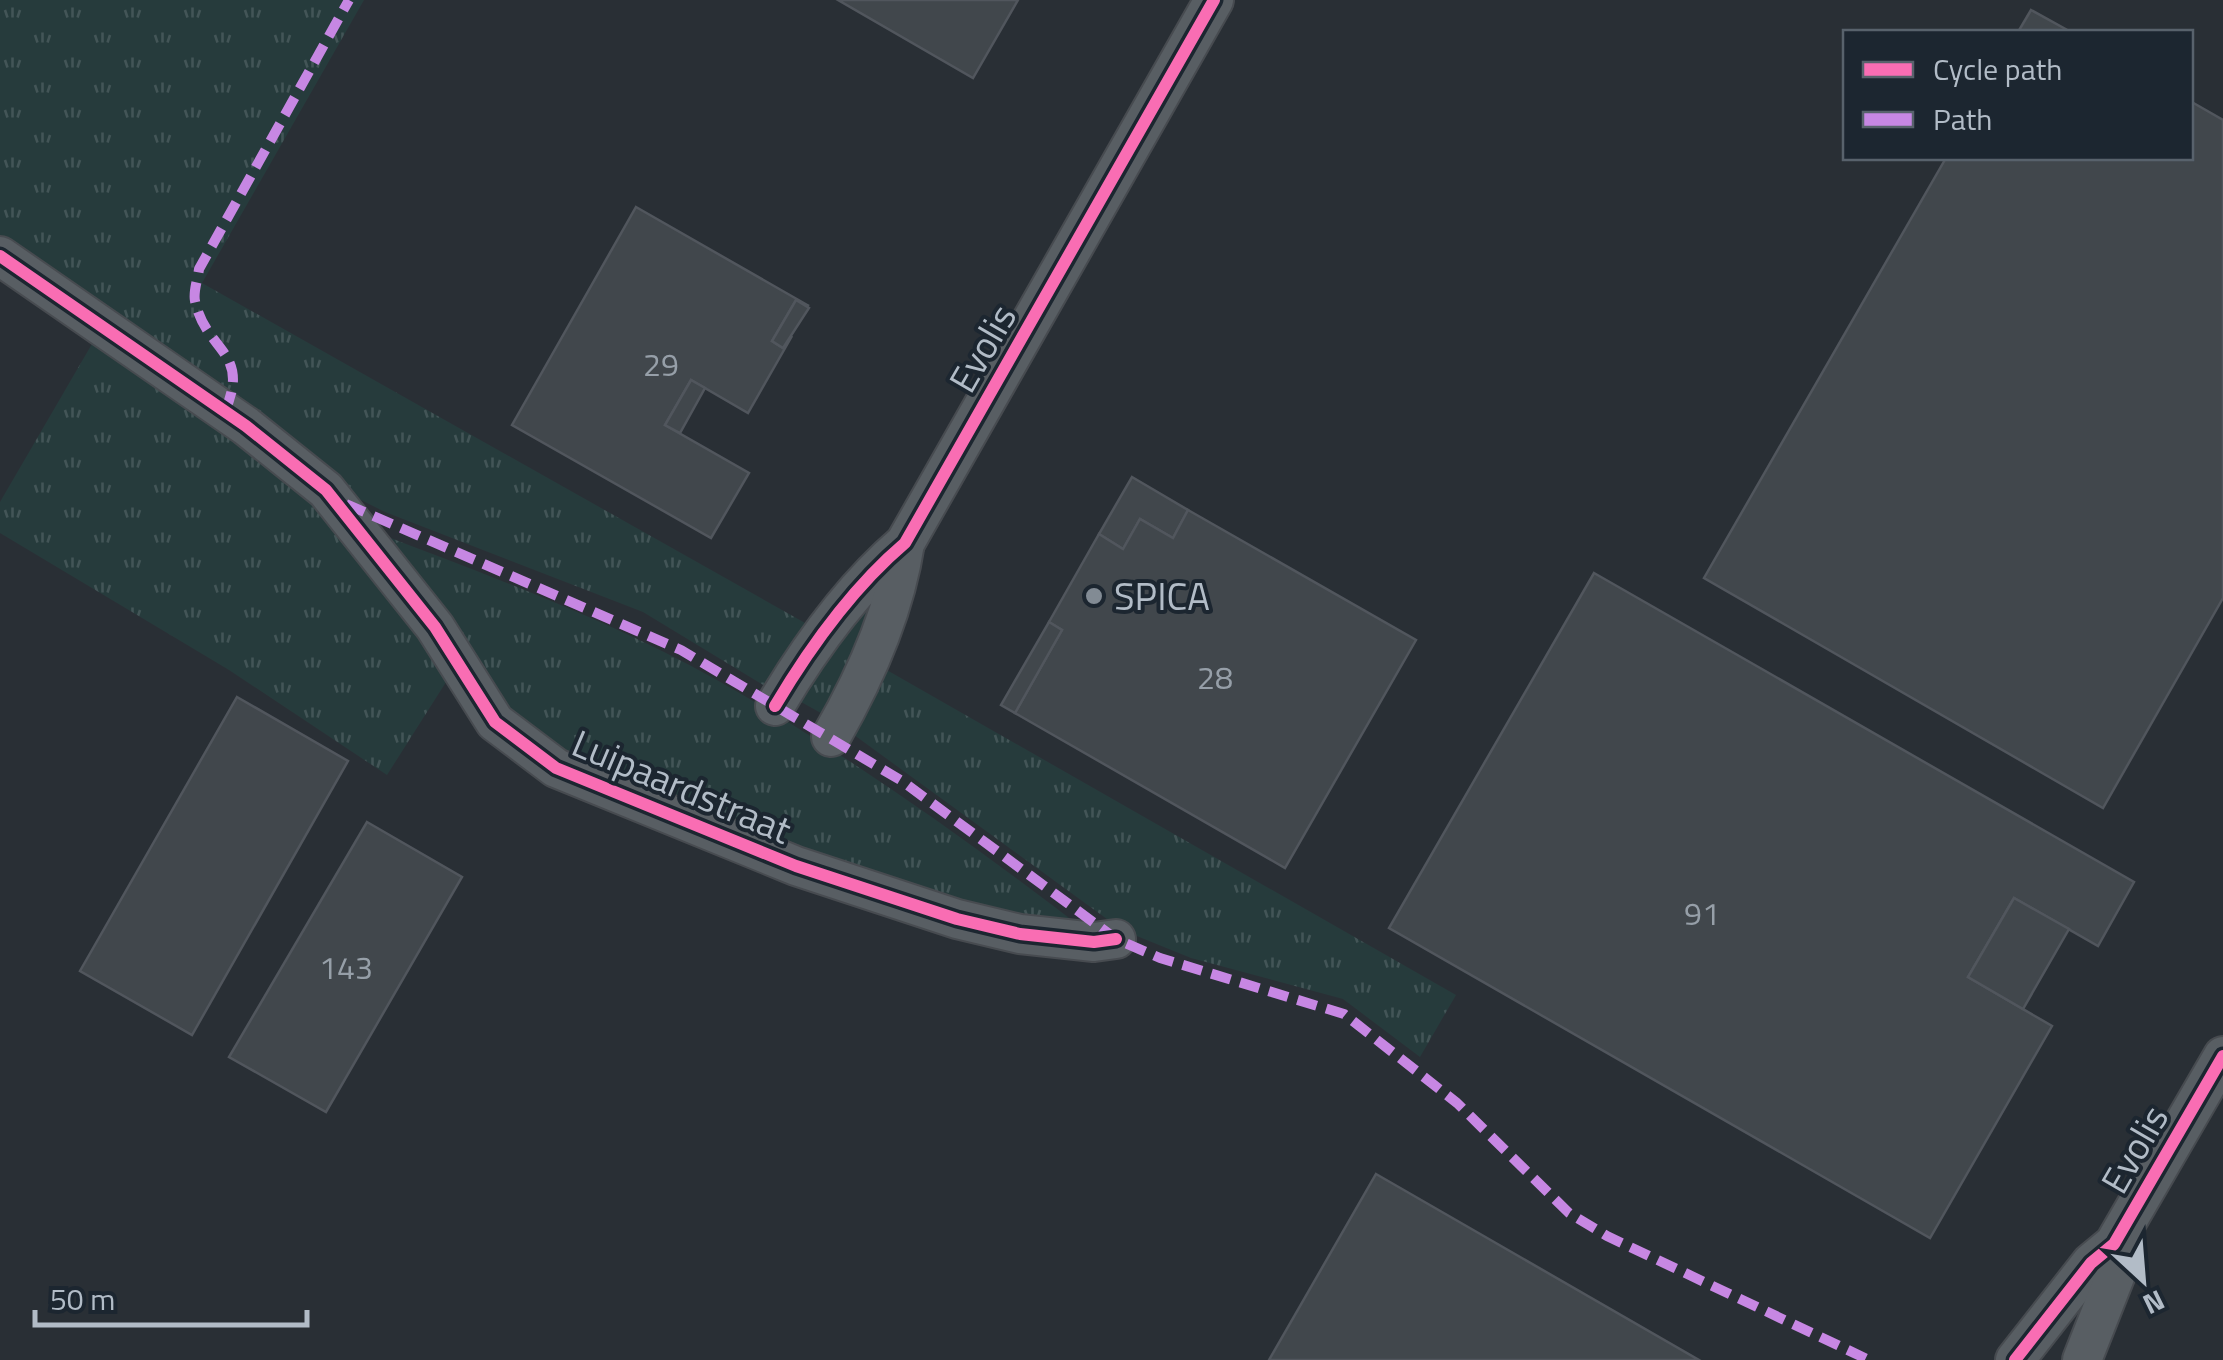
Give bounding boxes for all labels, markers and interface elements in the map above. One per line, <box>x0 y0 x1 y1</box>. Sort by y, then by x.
legend <box>1843 30 2193 160</box>
text: Cycle path <box>1933 46 2062 92</box>
text: Path <box>1933 96 1992 142</box>
street label: Evolis <box>934 293 1030 403</box>
house number: 29 <box>643 340 679 388</box>
place label: SPICA <box>1114 567 1210 625</box>
marker: SPICA <box>1083 585 1105 607</box>
house number: 28 <box>1197 653 1233 701</box>
street label: Luipaardstraat <box>563 714 801 858</box>
house number: 91 <box>1684 889 1720 937</box>
house number: 143 <box>319 943 373 991</box>
street label: Evolis <box>2086 1094 2182 1204</box>
north arrow <box>2093 1230 2193 1330</box>
scale bar <box>35 1265 308 1327</box>
text: 50 m <box>50 1276 115 1322</box>
text: N <box>2136 1279 2172 1326</box>

